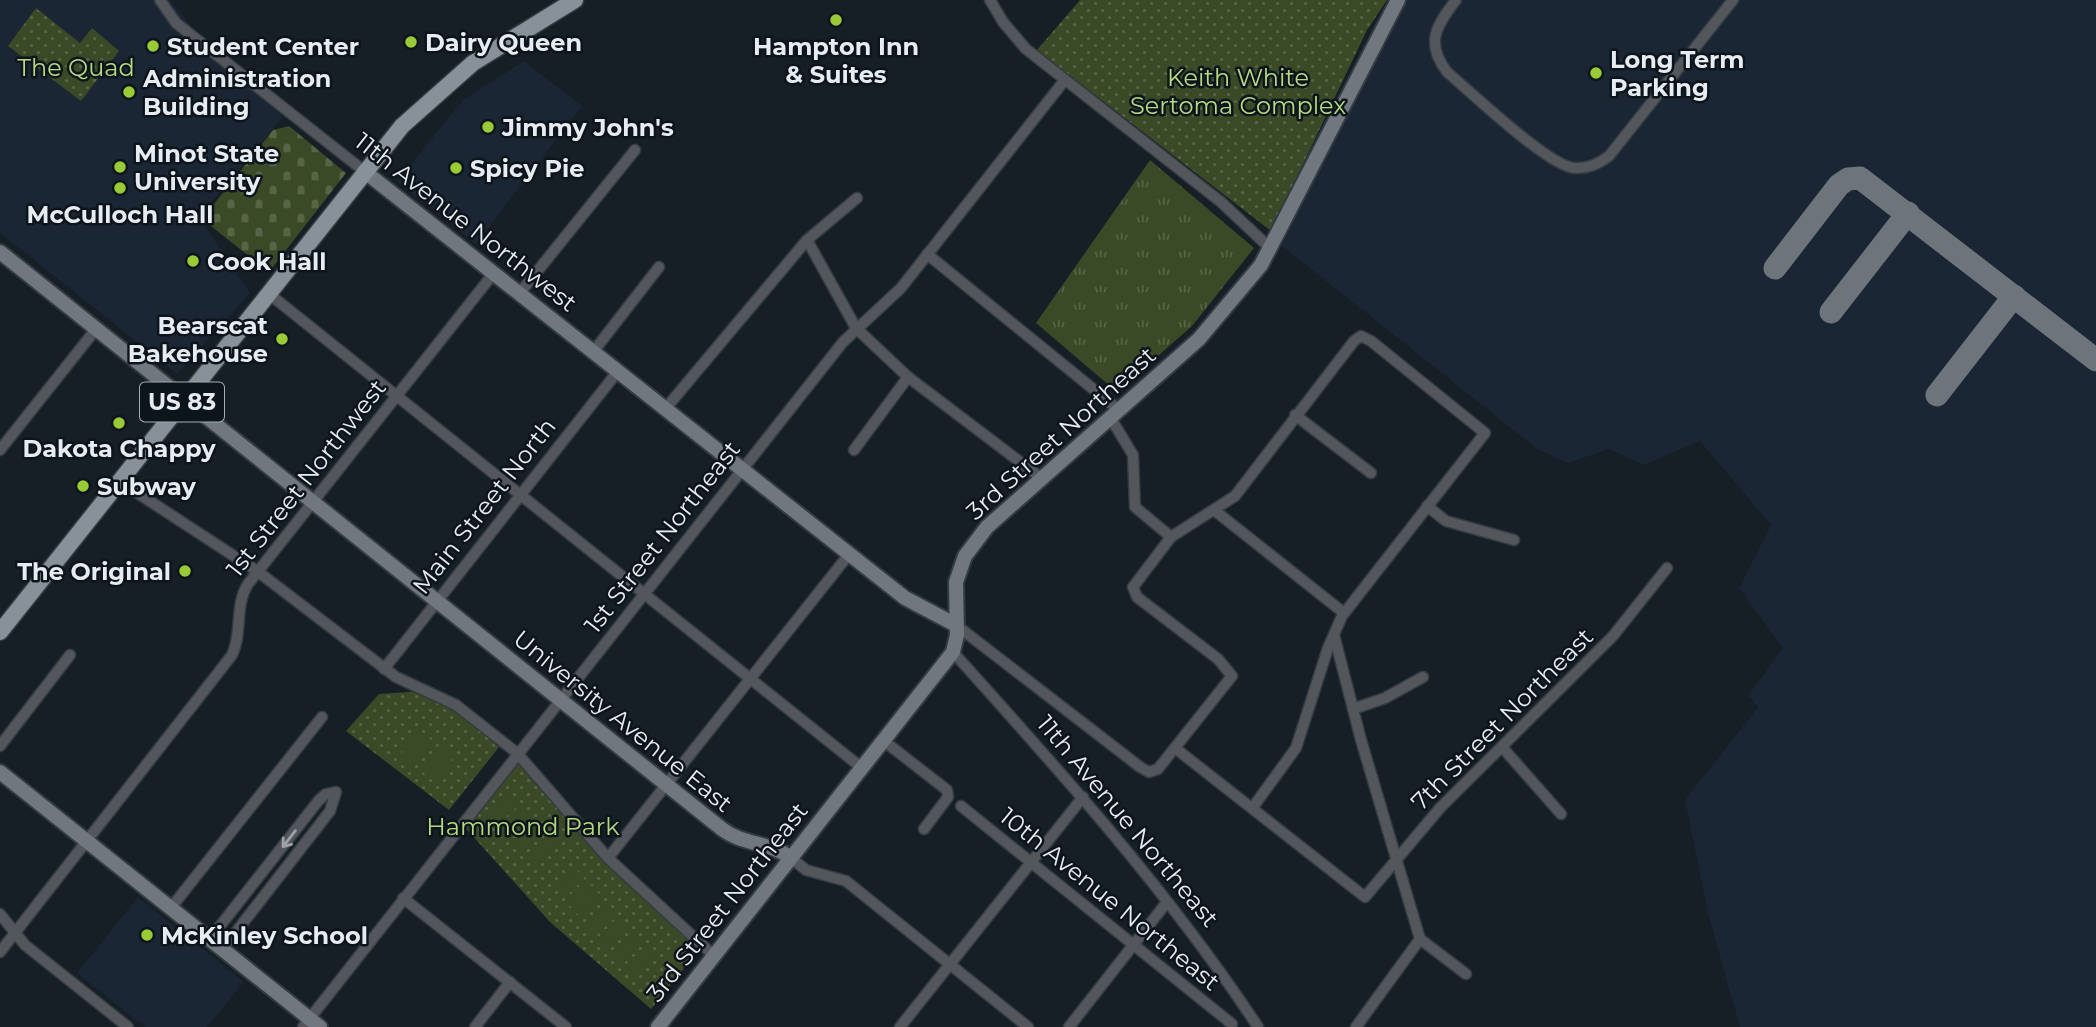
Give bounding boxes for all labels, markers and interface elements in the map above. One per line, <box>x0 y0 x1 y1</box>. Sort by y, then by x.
marker: Hampton Inn & Suites <box>828 12 844 28</box>
place label: Dairy Queen <box>425 28 582 57</box>
place label: Student Center <box>167 32 359 61</box>
place label: Hampton Inn & Suites <box>753 32 919 89</box>
marker: Dairy Queen <box>403 34 419 50</box>
marker: Student Center <box>145 38 161 54</box>
place label: Long Term Parking <box>1610 45 1745 102</box>
park label: The Quad <box>17 53 135 82</box>
park label: Keith White Sertoma Complex <box>1130 63 1346 120</box>
place label: Administration Building <box>142 64 331 121</box>
marker: Long Term Parking <box>1588 65 1604 81</box>
marker: Administration Building <box>121 84 137 100</box>
place label: Jimmy John's <box>501 113 674 142</box>
marker: Jimmy John's <box>480 119 496 135</box>
street label: 11th Avenue Northwest <box>349 126 583 318</box>
place label: Minot State University <box>134 139 279 196</box>
place label: Spicy Pie <box>470 154 584 183</box>
marker: Minot State University <box>112 159 128 175</box>
marker: Spicy Pie <box>448 160 464 176</box>
marker: McCulloch Hall <box>112 180 128 196</box>
place label: McCulloch Hall <box>27 200 213 229</box>
place label: Cook Hall <box>207 247 327 276</box>
marker: Cook Hall <box>185 253 201 269</box>
place label: Bearscat Bakehouse <box>128 311 269 368</box>
marker: Bearscat Bakehouse <box>274 331 290 347</box>
street label: 3rd Street Northeast <box>960 340 1162 526</box>
street label: 1st Street Northwest <box>220 373 392 582</box>
road number: US 83 <box>140 382 224 422</box>
street label: Main Street North <box>406 412 562 600</box>
marker: Dakota Chappy <box>111 415 127 431</box>
place label: Dakota Chappy <box>22 434 216 463</box>
street label: 1st Street Northeast <box>578 435 746 639</box>
place label: Subway <box>97 472 197 501</box>
marker: Subway <box>75 478 91 494</box>
place label: The Original <box>17 557 171 586</box>
marker: The Original <box>177 563 193 579</box>
street label: 7th Street Northeast <box>1405 622 1599 816</box>
street label: University Avenue East <box>508 624 738 818</box>
street label: 11th Avenue Northeast <box>1031 710 1225 933</box>
street label: 3rd Street Northeast <box>640 797 814 1007</box>
street label: 10th Avenue Northeast <box>994 801 1226 997</box>
park label: Hammond Park <box>426 812 620 841</box>
one-way arrow <box>281 829 297 847</box>
place label: McKinley School <box>161 921 368 950</box>
marker: McKinley School <box>139 927 155 943</box>

